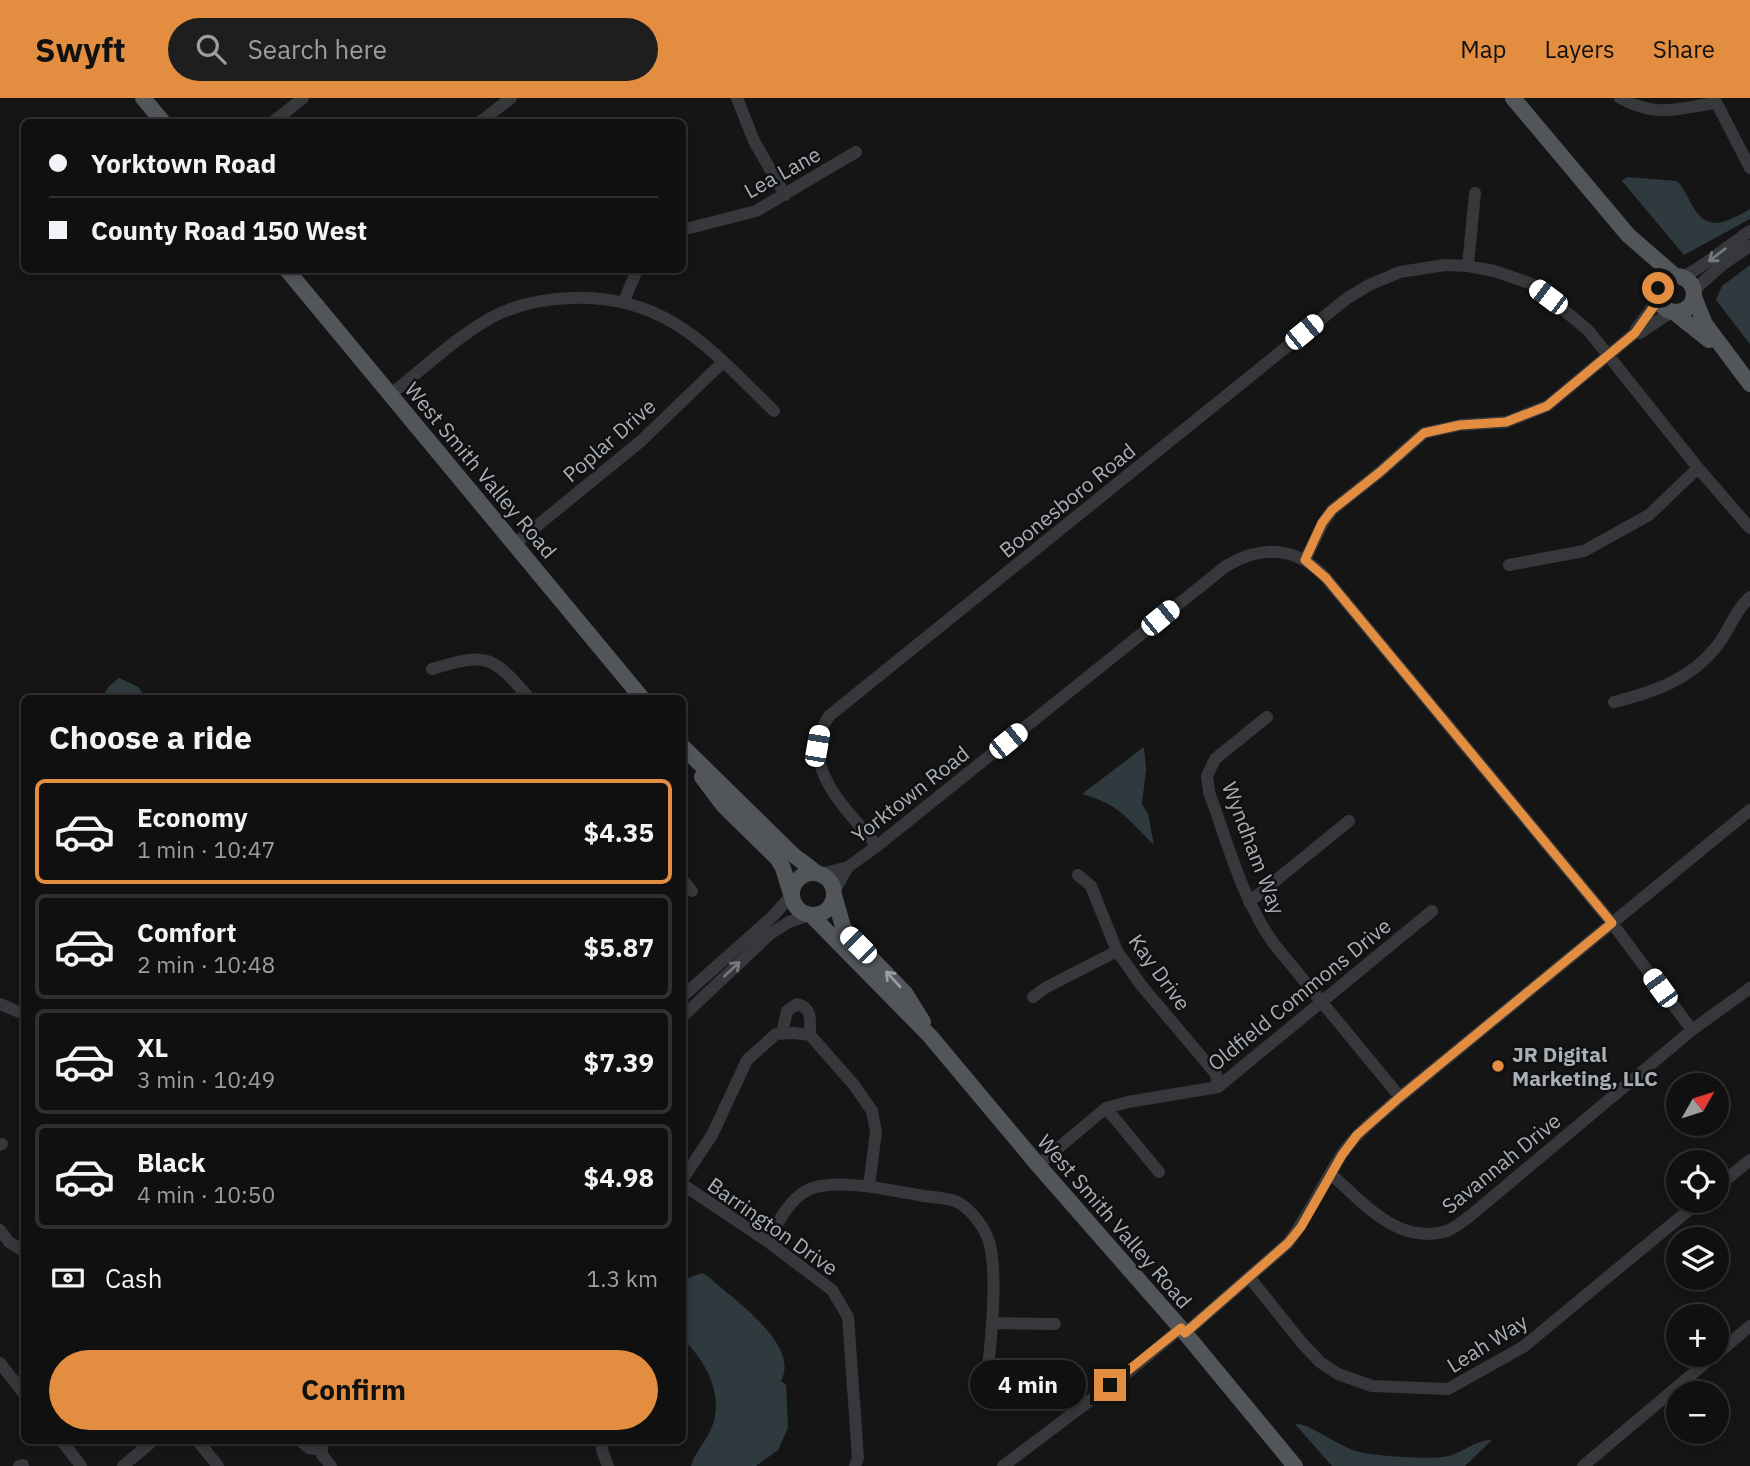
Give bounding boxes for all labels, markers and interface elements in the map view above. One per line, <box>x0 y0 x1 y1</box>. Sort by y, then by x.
search box <box>168 18 658 81</box>
text: Swyft <box>35 28 126 71</box>
icon: search <box>192 30 230 68</box>
text: Search here <box>248 32 387 66</box>
text: Map <box>1460 33 1507 65</box>
text: Layers <box>1545 33 1615 65</box>
text: Share <box>1653 33 1715 65</box>
street label: Lea Lane <box>739 140 825 204</box>
text: Yorktown Road <box>91 146 276 180</box>
text: County Road 150 West <box>91 213 367 247</box>
one-way arrow <box>1708 247 1726 262</box>
route start <box>1642 272 1674 304</box>
car <box>1525 276 1572 318</box>
car <box>1282 311 1327 353</box>
street label: West Smith Valley Road <box>399 376 563 564</box>
street label: Poplar Drive <box>557 392 661 488</box>
street label: Boonesboro Road <box>993 436 1141 564</box>
car <box>1138 597 1183 639</box>
text: Choose a ride <box>49 716 252 758</box>
car <box>986 720 1031 762</box>
car <box>804 723 831 769</box>
street label: Yorktown Road <box>845 739 975 849</box>
street label: Wyndham Way <box>1216 778 1292 919</box>
icon: car <box>53 800 116 863</box>
text: Economy <box>137 800 248 834</box>
text: $4.35 <box>584 815 654 849</box>
text: 1 min · 10:47 <box>137 834 275 864</box>
street label: Oldfield Commons Drive <box>1202 911 1396 1077</box>
icon: car <box>53 915 116 978</box>
text: Comfort <box>137 915 236 949</box>
car <box>836 923 881 967</box>
street label: Kay Drive <box>1123 928 1197 1016</box>
text: $5.87 <box>584 930 654 964</box>
text: 2 min · 10:48 <box>137 949 275 979</box>
one-way arrow <box>723 961 740 978</box>
car <box>1640 965 1681 1011</box>
one-way arrow <box>885 970 901 988</box>
icon: car <box>53 1030 116 1093</box>
text: XL <box>137 1030 168 1064</box>
place label: JR Digital Marketing, LLC <box>1512 1040 1658 1092</box>
text: $7.39 <box>584 1045 654 1079</box>
marker: JR Digital Marketing, LLC <box>1490 1058 1506 1074</box>
text: 3 min · 10:49 <box>137 1064 275 1094</box>
north arrow <box>1666 1073 1729 1136</box>
map controls <box>1666 1073 1729 1444</box>
street label: Savannah Drive <box>1436 1106 1566 1220</box>
street label: West Smith Valley Road <box>1032 1128 1198 1314</box>
icon: car <box>53 1145 116 1208</box>
text: Black <box>137 1145 205 1179</box>
button: locate <box>1666 1150 1729 1213</box>
text: $4.98 <box>584 1160 654 1194</box>
street label: Barrington Drive <box>702 1171 844 1281</box>
text: 4 min · 10:50 <box>137 1179 275 1209</box>
button: layers <box>1666 1227 1729 1290</box>
icon: cash <box>49 1259 87 1297</box>
text: Cash <box>105 1261 162 1295</box>
text: 1.3 km <box>587 1263 658 1293</box>
button: + <box>1666 1304 1729 1367</box>
street label: Leah Way <box>1441 1307 1533 1379</box>
button: Confirm <box>49 1350 658 1430</box>
callout: 4 min <box>970 1360 1086 1410</box>
text: 4 min <box>998 1369 1058 1399</box>
route end <box>1094 1369 1126 1401</box>
button: − <box>1666 1381 1729 1444</box>

